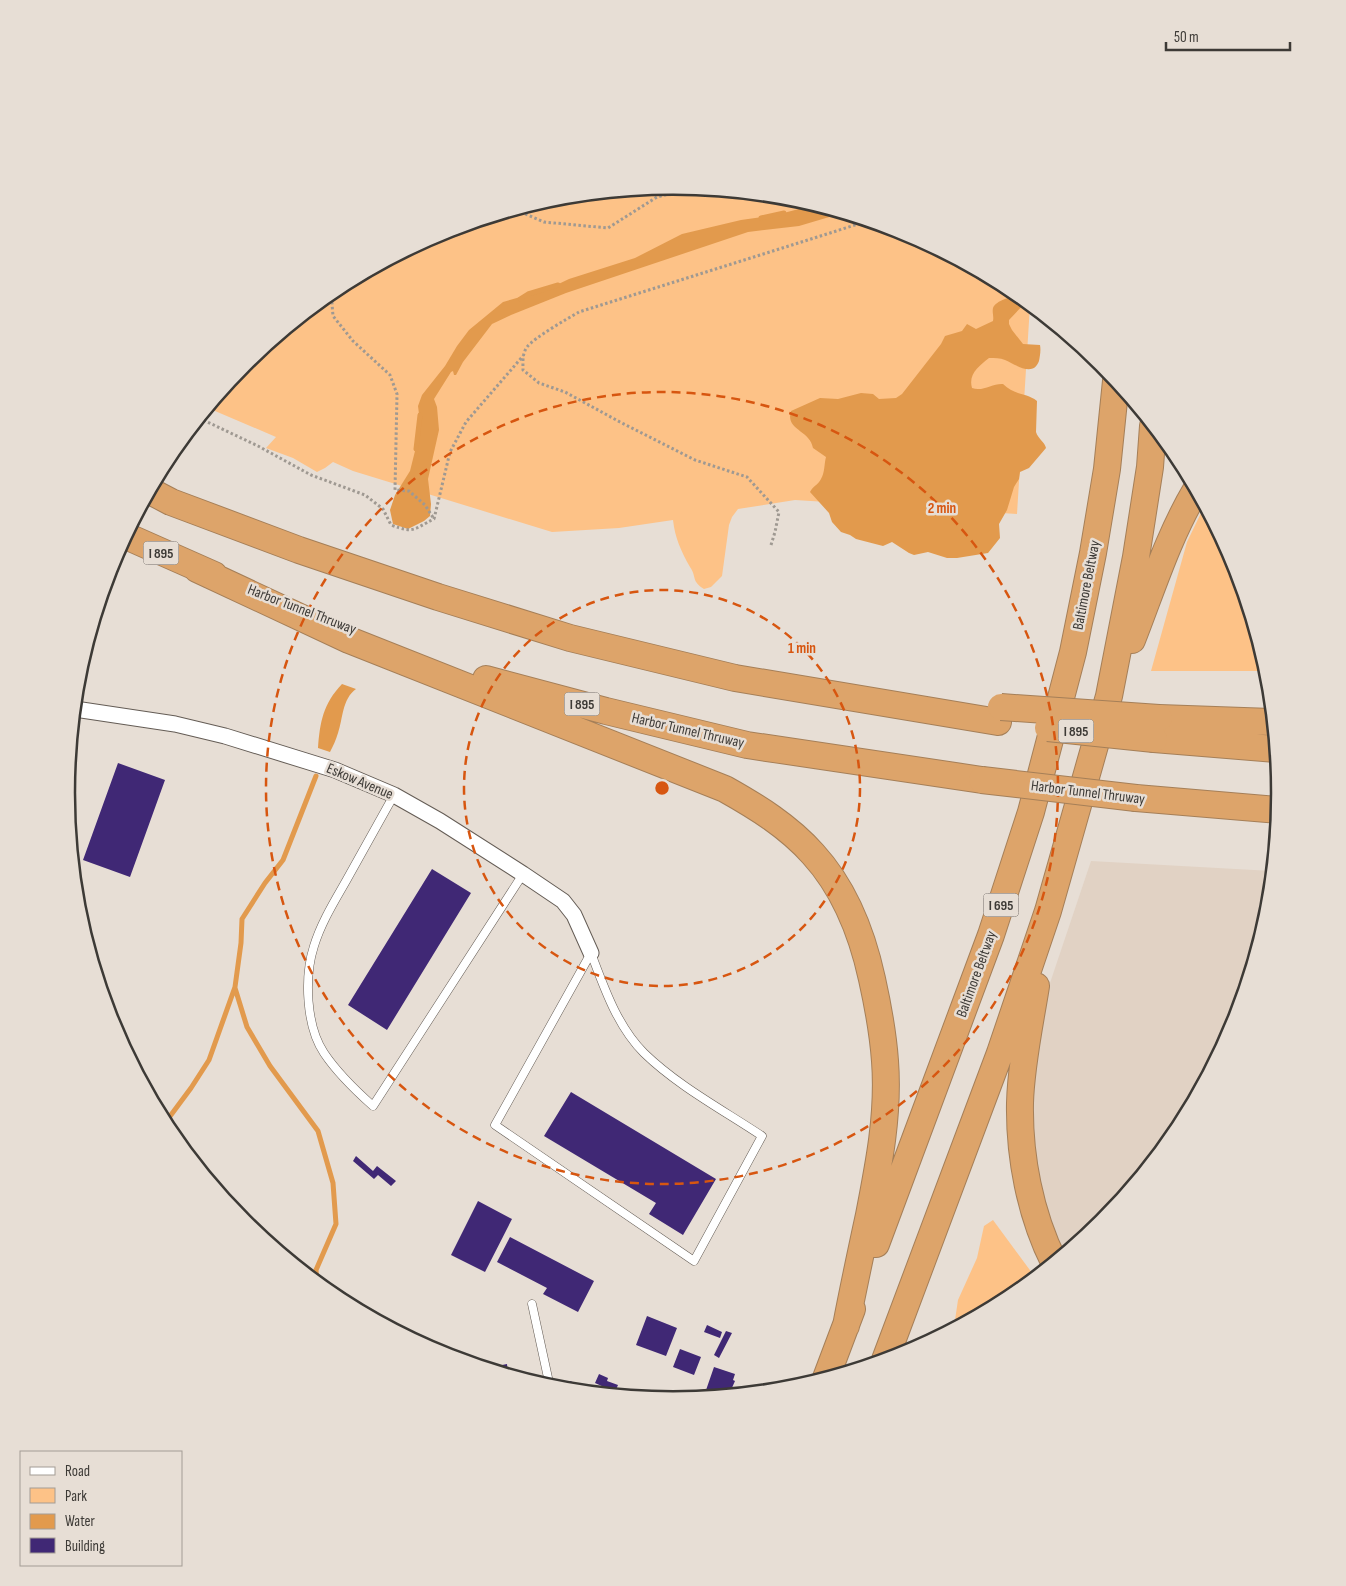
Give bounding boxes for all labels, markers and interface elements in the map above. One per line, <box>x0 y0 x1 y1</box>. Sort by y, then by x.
scale bar <box>1166 20 1290 52</box>
text: 50 m <box>1174 28 1199 47</box>
text: 2 min <box>928 499 956 518</box>
street label: Baltimore Beltway <box>1069 539 1105 631</box>
road number: I 895 <box>144 542 178 564</box>
street label: Harbor Tunnel Thruway <box>245 580 359 639</box>
text: 1 min <box>788 639 816 658</box>
road number: I 895 <box>564 692 600 716</box>
street label: Harbor Tunnel Thruway <box>630 708 746 753</box>
road number: I 895 <box>1058 719 1094 742</box>
street label: Eskow Avenue <box>324 759 396 804</box>
street label: Harbor Tunnel Thruway <box>1030 776 1146 809</box>
centre of rings <box>653 779 671 797</box>
road number: I 695 <box>984 894 1018 916</box>
street label: Baltimore Beltway <box>952 928 1001 1020</box>
legend <box>20 1451 182 1566</box>
text: Road <box>65 1462 90 1481</box>
text: Park <box>65 1487 87 1506</box>
text: Water <box>65 1512 96 1531</box>
text: Building <box>65 1537 105 1556</box>

